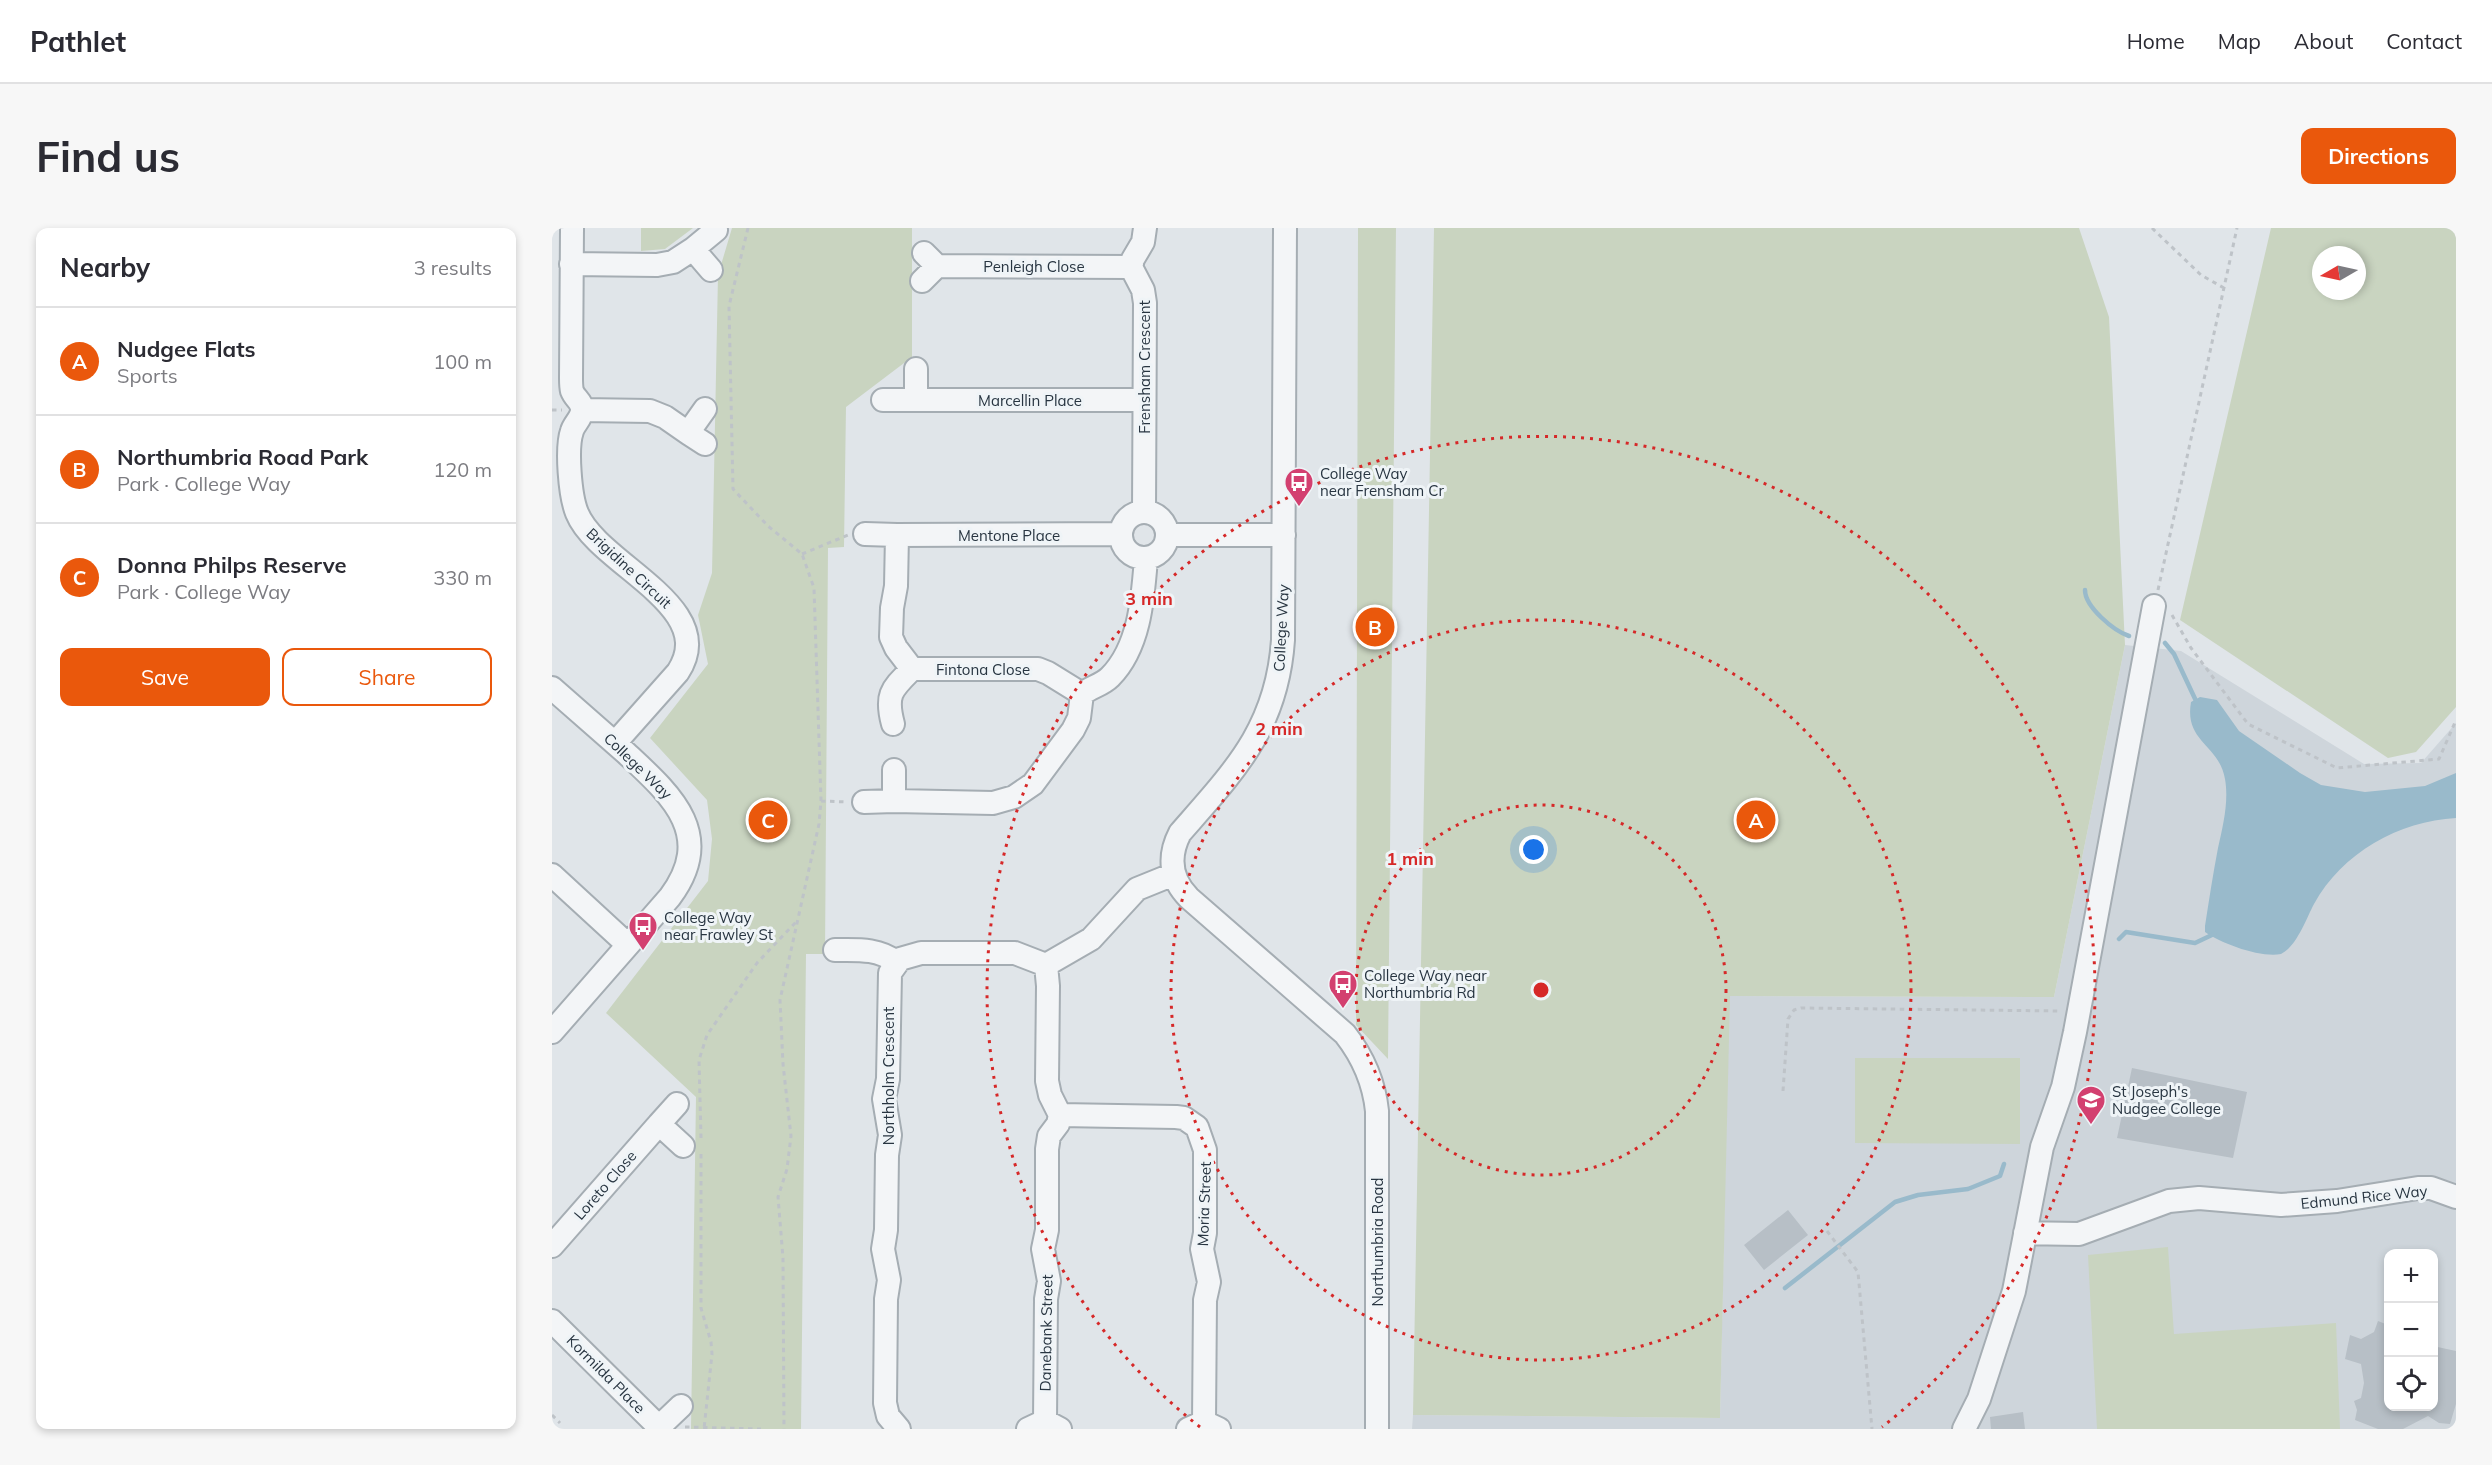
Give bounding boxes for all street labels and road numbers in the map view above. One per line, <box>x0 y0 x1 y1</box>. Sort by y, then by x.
street label: Penleigh Close <box>983 257 1085 276</box>
street label: Frensham Crescent <box>1135 300 1154 434</box>
street label: Marcellin Place <box>978 391 1082 410</box>
street label: Brigidine Circuit <box>583 524 675 612</box>
street label: Mentone Place <box>958 526 1060 545</box>
street label: College Way <box>1269 584 1293 672</box>
street label: Fintona Close <box>936 660 1030 679</box>
street label: College Way <box>600 729 676 803</box>
street label: Northholm Crescent <box>879 1007 898 1145</box>
street label: Loreto Close <box>570 1146 640 1224</box>
street label: Moria Street <box>1193 1161 1215 1247</box>
street label: Northumbria Road <box>1368 1177 1387 1307</box>
street label: Edmund Rice Way <box>2300 1181 2428 1213</box>
street label: Danebank Street <box>1035 1274 1057 1392</box>
street label: Kormilda Place <box>563 1331 649 1417</box>

